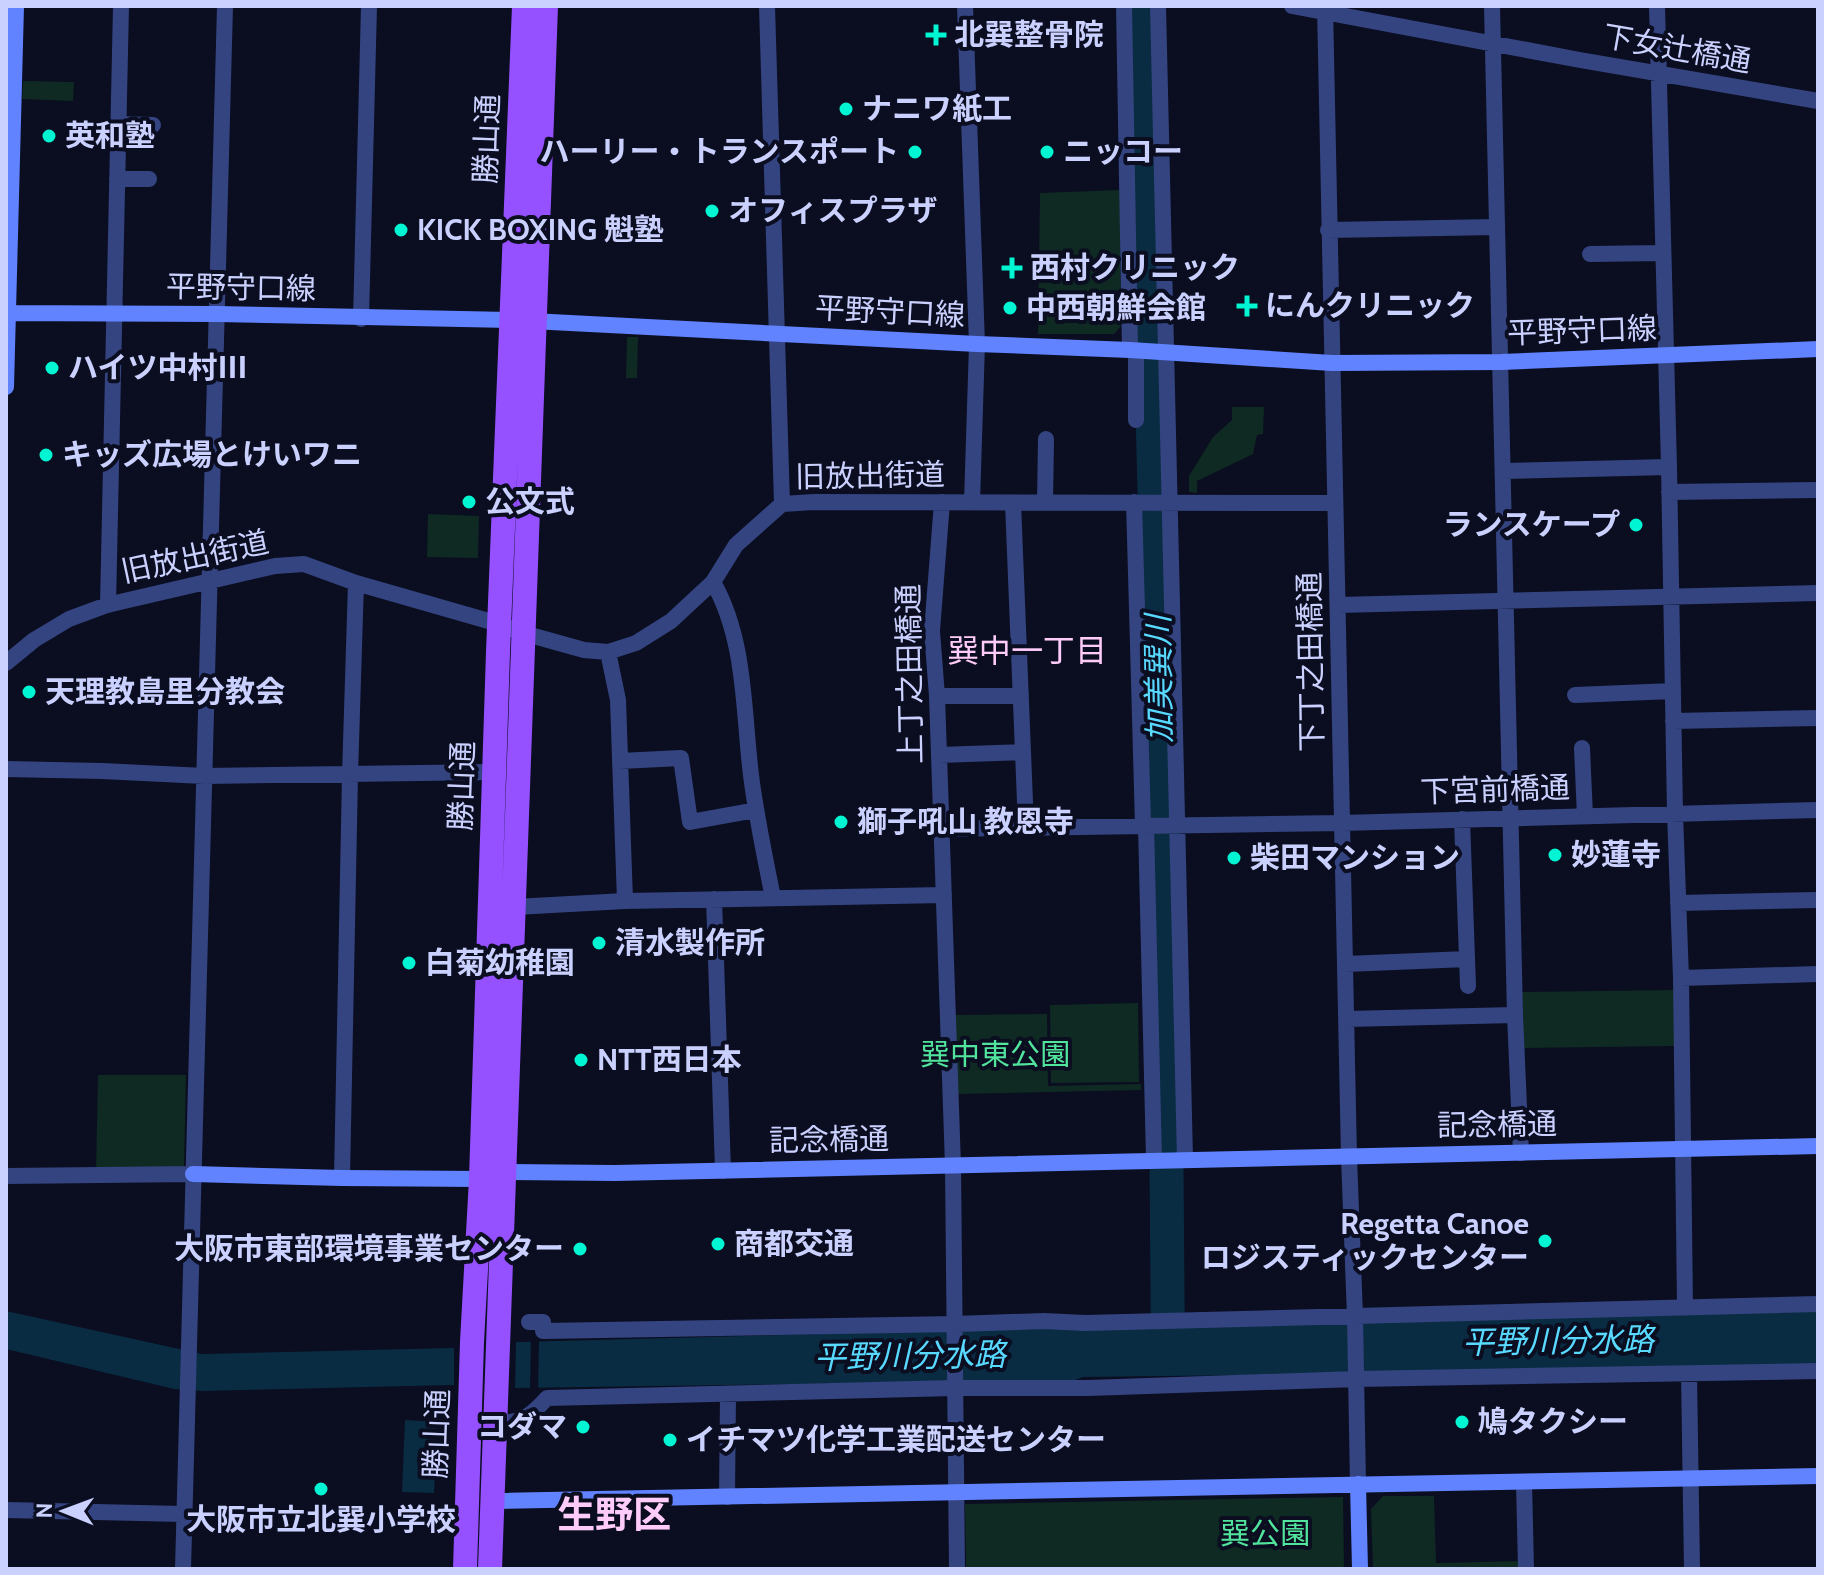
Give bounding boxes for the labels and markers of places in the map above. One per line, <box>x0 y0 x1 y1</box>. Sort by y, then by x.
place label: 北巽整骨院 <box>954 16 1104 53</box>
marker: 北巽整骨院 <box>925 24 947 46</box>
place label: ナニワ紙工 <box>862 90 1012 127</box>
marker: ナニワ紙工 <box>837 100 855 118</box>
place label: 英和塾 <box>65 117 155 154</box>
marker: 英和塾 <box>40 127 58 145</box>
place label: ハーリー・トランスポート <box>540 133 899 170</box>
place label: ニッコー <box>1063 133 1183 170</box>
marker: ハーリー・トランスポート <box>906 143 924 161</box>
marker: ニッコー <box>1038 143 1056 161</box>
place label: オフィスプラザ <box>728 192 937 229</box>
marker: オフィスプラザ <box>703 202 721 220</box>
place label: KICK BOXING 魁塾 <box>417 211 664 248</box>
marker: KICK BOXING 魁塾 <box>392 221 410 239</box>
place label: 西村クリニック <box>1030 249 1240 286</box>
marker: 西村クリニック <box>1001 257 1023 279</box>
place label: にんクリニック <box>1265 287 1475 324</box>
place label: 中西朝鮮会館 <box>1026 289 1206 326</box>
marker: にんクリニック <box>1236 295 1258 317</box>
marker: 中西朝鮮会館 <box>1001 299 1019 317</box>
place label: ハイツ中村Ⅲ <box>68 349 247 386</box>
marker: ハイツ中村Ⅲ <box>43 359 61 377</box>
place label: キッズ広場とけいワニ <box>62 436 362 473</box>
marker: キッズ広場とけいワニ <box>37 446 55 464</box>
place label: 公文式 <box>485 483 575 520</box>
marker: 公文式 <box>460 493 478 511</box>
place label: ランスケープ <box>1442 506 1620 543</box>
marker: ランスケープ <box>1627 516 1645 534</box>
place label: 天理教島里分教会 <box>45 673 285 710</box>
marker: 天理教島里分教会 <box>20 683 38 701</box>
place label: 獅子吼山 教恩寺 <box>857 803 1074 840</box>
marker: 獅子吼山 教恩寺 <box>832 813 850 831</box>
place label: 妙蓮寺 <box>1571 836 1661 873</box>
place label: 柴田マンション <box>1250 839 1460 876</box>
marker: 妙蓮寺 <box>1546 846 1564 864</box>
marker: 柴田マンション <box>1225 849 1243 867</box>
place label: 清水製作所 <box>615 924 765 961</box>
marker: 清水製作所 <box>590 934 608 952</box>
place label: 白菊幼稚園 <box>425 944 575 981</box>
marker: 白菊幼稚園 <box>400 954 418 972</box>
place label: NTT西日本 <box>597 1041 742 1078</box>
marker: NTT西日本 <box>572 1051 590 1069</box>
place label: Regetta Canoe ロジスティックセンター <box>1201 1205 1529 1276</box>
place label: 商都交通 <box>734 1225 854 1262</box>
place label: 大阪市東部環境事業センター <box>174 1230 564 1267</box>
marker: Regetta Canoe ロジスティックセンター <box>1536 1232 1554 1250</box>
marker: 商都交通 <box>709 1235 727 1253</box>
marker: 大阪市東部環境事業センター <box>571 1240 589 1258</box>
place label: 鳩タクシー <box>1478 1403 1628 1440</box>
place label: コダマ <box>477 1408 567 1445</box>
marker: 鳩タクシー <box>1453 1413 1471 1431</box>
marker: コダマ <box>574 1418 592 1436</box>
place label: イチマツ化学工業配送センター <box>686 1421 1106 1458</box>
marker: イチマツ化学工業配送センター <box>661 1431 679 1449</box>
marker: 大阪市立北巽小学校 <box>312 1480 330 1498</box>
place label: 大阪市立北巽小学校 <box>186 1501 456 1538</box>

